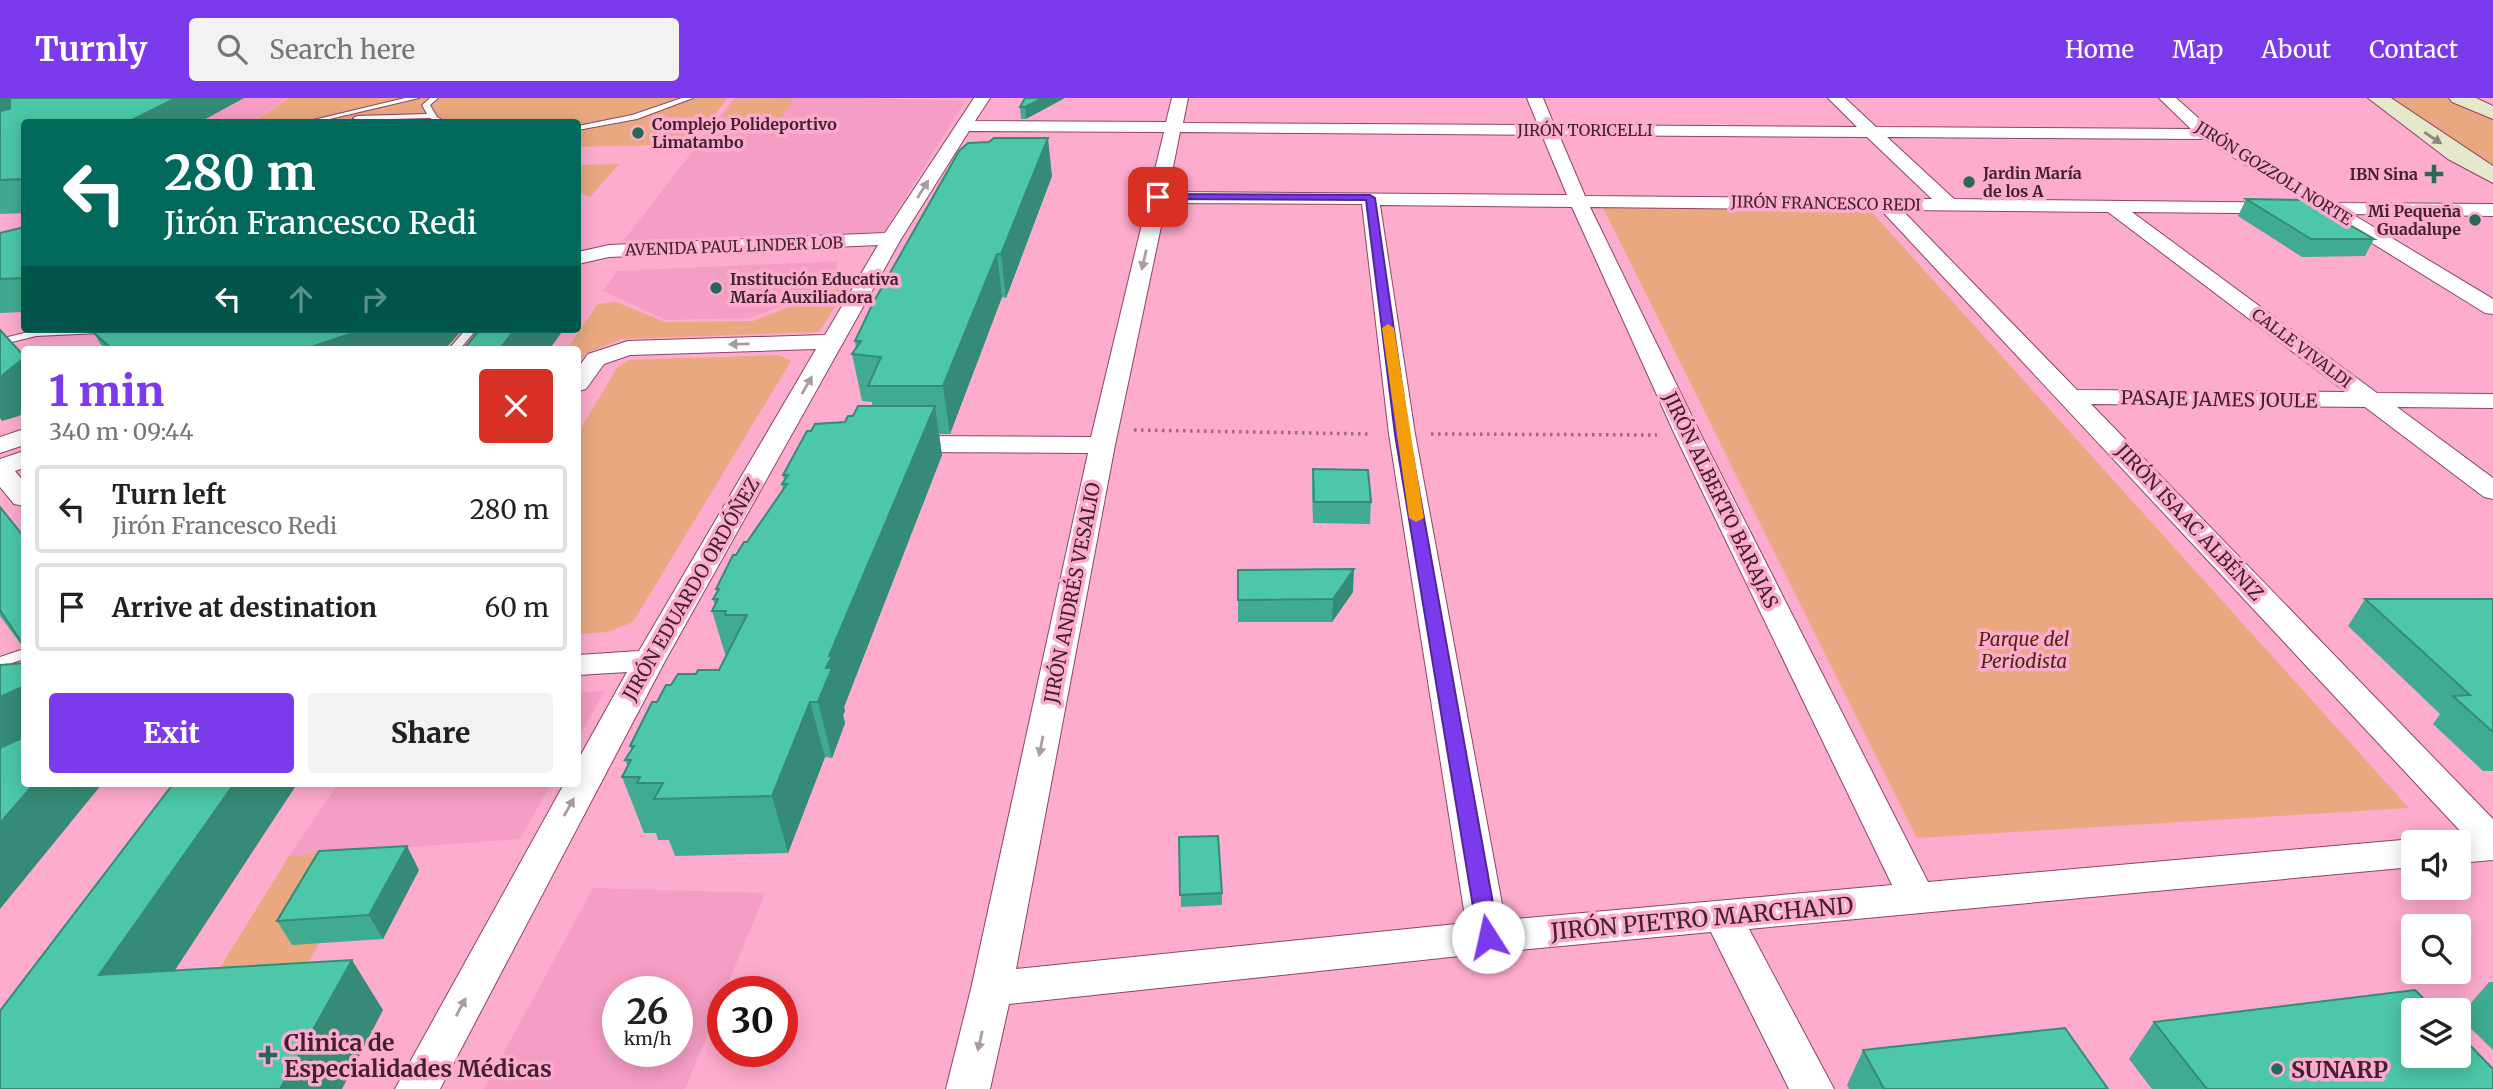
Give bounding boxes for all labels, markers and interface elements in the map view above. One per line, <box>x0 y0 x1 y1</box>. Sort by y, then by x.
search box <box>189 18 679 81</box>
text: Turnly <box>35 29 147 70</box>
icon: search <box>213 30 251 68</box>
text: Search here <box>269 33 415 66</box>
text: Home <box>2065 34 2134 65</box>
text: Map <box>2172 34 2223 65</box>
text: About <box>2261 34 2331 65</box>
text: Contact <box>2369 34 2458 65</box>
place label: Complejo Polideportivo Limatambo <box>652 114 837 152</box>
street label: JIRÓN GOZZOLI NORTE <box>2191 116 2357 230</box>
street label: JIRÓN TORICELLI <box>1516 120 1653 140</box>
marker: Complejo Polideportivo Limatambo <box>630 125 646 141</box>
one-way arrow <box>2423 132 2443 145</box>
text: 280 m <box>164 142 316 203</box>
icon: left <box>49 147 140 238</box>
place label: Jardin María de los A <box>1982 163 2082 201</box>
place label: IBN Sina <box>2350 164 2418 184</box>
marker: IBN Sina <box>2424 164 2444 184</box>
pin <box>1128 167 1188 227</box>
marker: Jardin María de los A <box>1961 174 1977 190</box>
icon: arrive <box>1139 178 1177 216</box>
one-way arrow <box>916 179 929 198</box>
street label: JIRÓN FRANCESCO REDI <box>1730 191 1921 215</box>
place label: Mi Pequeña Guadalupe <box>2368 201 2461 239</box>
text: Jirón Francesco Redi <box>164 203 477 243</box>
marker: Mi Pequeña Guadalupe <box>2467 212 2483 228</box>
street label: AVENIDA PAUL LINDER LOB <box>624 232 844 260</box>
one-way arrow <box>1138 249 1149 271</box>
place label: Institución Educativa María Auxiliadora <box>730 269 899 307</box>
icon: left <box>209 280 247 318</box>
icon: ahead <box>282 280 320 318</box>
icon: right <box>355 280 393 318</box>
marker: Institución Educativa María Auxiliadora <box>708 280 724 296</box>
street label: CALLE VIVALDI <box>2248 304 2356 392</box>
one-way arrow <box>728 339 750 350</box>
text: 1 min <box>49 365 164 417</box>
button: close <box>479 369 553 443</box>
one-way arrow <box>801 375 813 394</box>
street label: PASAJE JAMES JOULE <box>2120 385 2318 413</box>
street label: JIRÓN ALBERTO BARAJAS <box>1658 387 1784 612</box>
text: 340 m · 09:44 <box>49 417 193 446</box>
street label: JIRÓN ISAAC ALBÉNIZ <box>2110 438 2269 605</box>
street label: JIRÓN EDUARDO ORDÓÑEZ <box>617 473 765 706</box>
text: Turn left <box>112 478 226 511</box>
street label: JIRÓN ANDRÉS VESALIO <box>1039 480 1105 706</box>
icon: left <box>53 490 91 528</box>
text: 280 m <box>470 493 549 526</box>
text: Jirón Francesco Redi <box>112 511 337 540</box>
icon: arrive <box>53 588 91 626</box>
text: Arrive at destination <box>112 591 377 624</box>
text: 60 m <box>485 591 549 624</box>
park label: Parque del Periodista <box>1979 627 2069 673</box>
button: Exit <box>49 693 294 773</box>
button: Share <box>308 693 553 773</box>
one-way arrow <box>1035 735 1046 757</box>
one-way arrow <box>563 798 575 817</box>
map controls <box>2401 830 2471 1068</box>
button: sound <box>2401 830 2471 900</box>
street label: JIRÓN PIETRO MARCHAND <box>1548 890 1855 946</box>
position arrow <box>1451 900 1525 974</box>
button: search <box>2401 914 2471 984</box>
speed limit sign: 30 <box>707 976 798 1067</box>
text: 26 <box>627 990 668 1034</box>
one-way arrow <box>455 998 467 1017</box>
button: layers <box>2401 998 2471 1068</box>
text: km/h <box>624 1027 671 1050</box>
place label: Clinica de Especialidades Médicas <box>284 1028 552 1083</box>
one-way arrow <box>974 1030 985 1052</box>
marker: Clinica de Especialidades Médicas <box>258 1045 278 1065</box>
place label: SUNARP <box>2291 1055 2388 1084</box>
marker: SUNARP <box>2269 1061 2285 1077</box>

